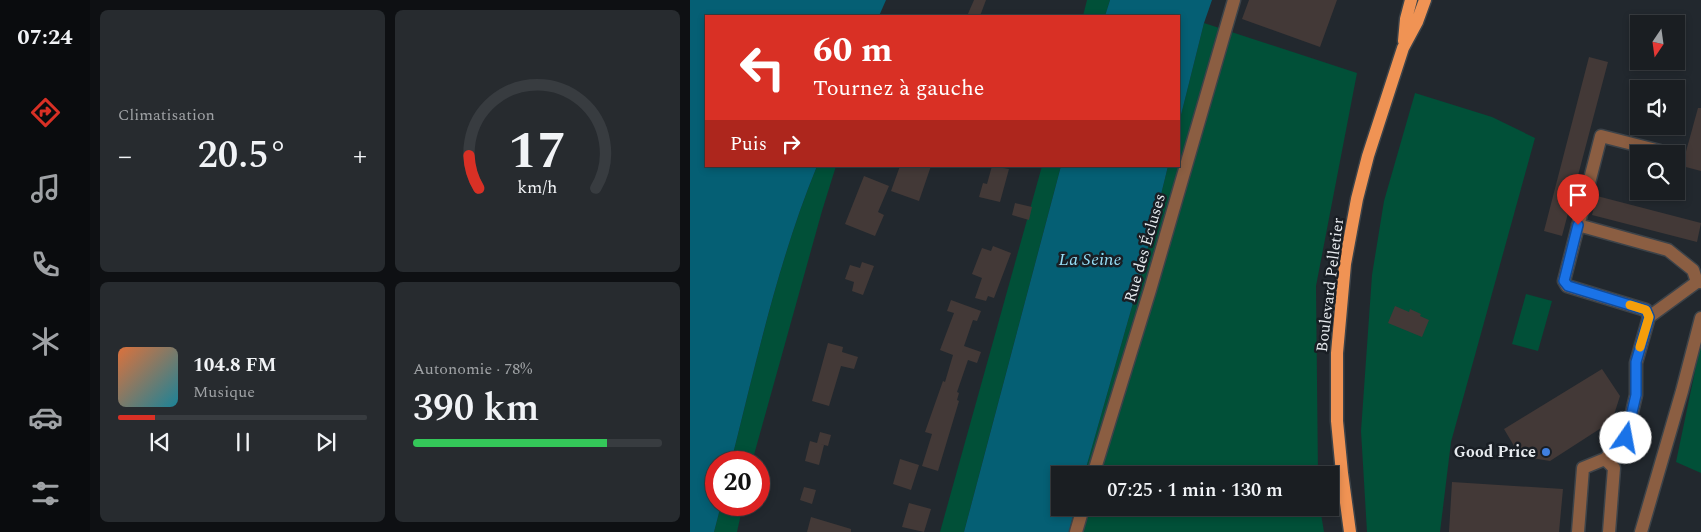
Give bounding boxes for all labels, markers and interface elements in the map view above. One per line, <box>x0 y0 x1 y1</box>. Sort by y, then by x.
north arrow <box>1630 15 1685 70</box>
map controls <box>1630 15 1685 200</box>
text: 07:24 <box>17 21 73 54</box>
text: 60 m <box>813 24 893 77</box>
icon: left <box>730 35 795 100</box>
text: Tournez à gauche <box>813 72 984 105</box>
button: sound <box>1630 80 1685 135</box>
icon: directions <box>28 95 63 130</box>
text: Climatisation <box>118 103 215 127</box>
text: 17 <box>508 112 567 191</box>
text: 20.5° <box>197 127 288 185</box>
text: Puis <box>730 130 767 159</box>
icon: right <box>777 130 805 158</box>
text: − <box>118 135 132 178</box>
text: + <box>353 135 367 178</box>
button: search <box>1630 145 1685 200</box>
icon: music <box>28 171 63 206</box>
text: km/h <box>517 174 558 201</box>
pin <box>1557 174 1599 225</box>
icon: arrive <box>1564 181 1592 209</box>
street label: Rue des Écluses <box>1118 191 1172 305</box>
street label: Boulevard Pelletier <box>1310 216 1350 354</box>
water label: La Seine <box>1059 246 1121 273</box>
icon: phone <box>28 247 63 282</box>
icon: climate <box>28 324 63 359</box>
text: 104.8 FM <box>193 351 276 380</box>
text: Autonomie · 78% <box>413 357 532 381</box>
text: Musique <box>193 380 255 404</box>
text: 390 km <box>413 380 539 438</box>
icon: car <box>28 400 63 435</box>
position arrow <box>1599 411 1651 463</box>
icon: previous <box>146 428 174 456</box>
icon: pause <box>229 428 257 456</box>
icon: next <box>312 428 340 456</box>
place label: Good Price <box>1454 440 1536 464</box>
marker: Good Price <box>1540 446 1552 458</box>
speed limit sign: 20 <box>705 451 770 516</box>
icon: filters <box>28 476 63 511</box>
text: 07:25 · 1 min · 130 m <box>1107 476 1283 505</box>

